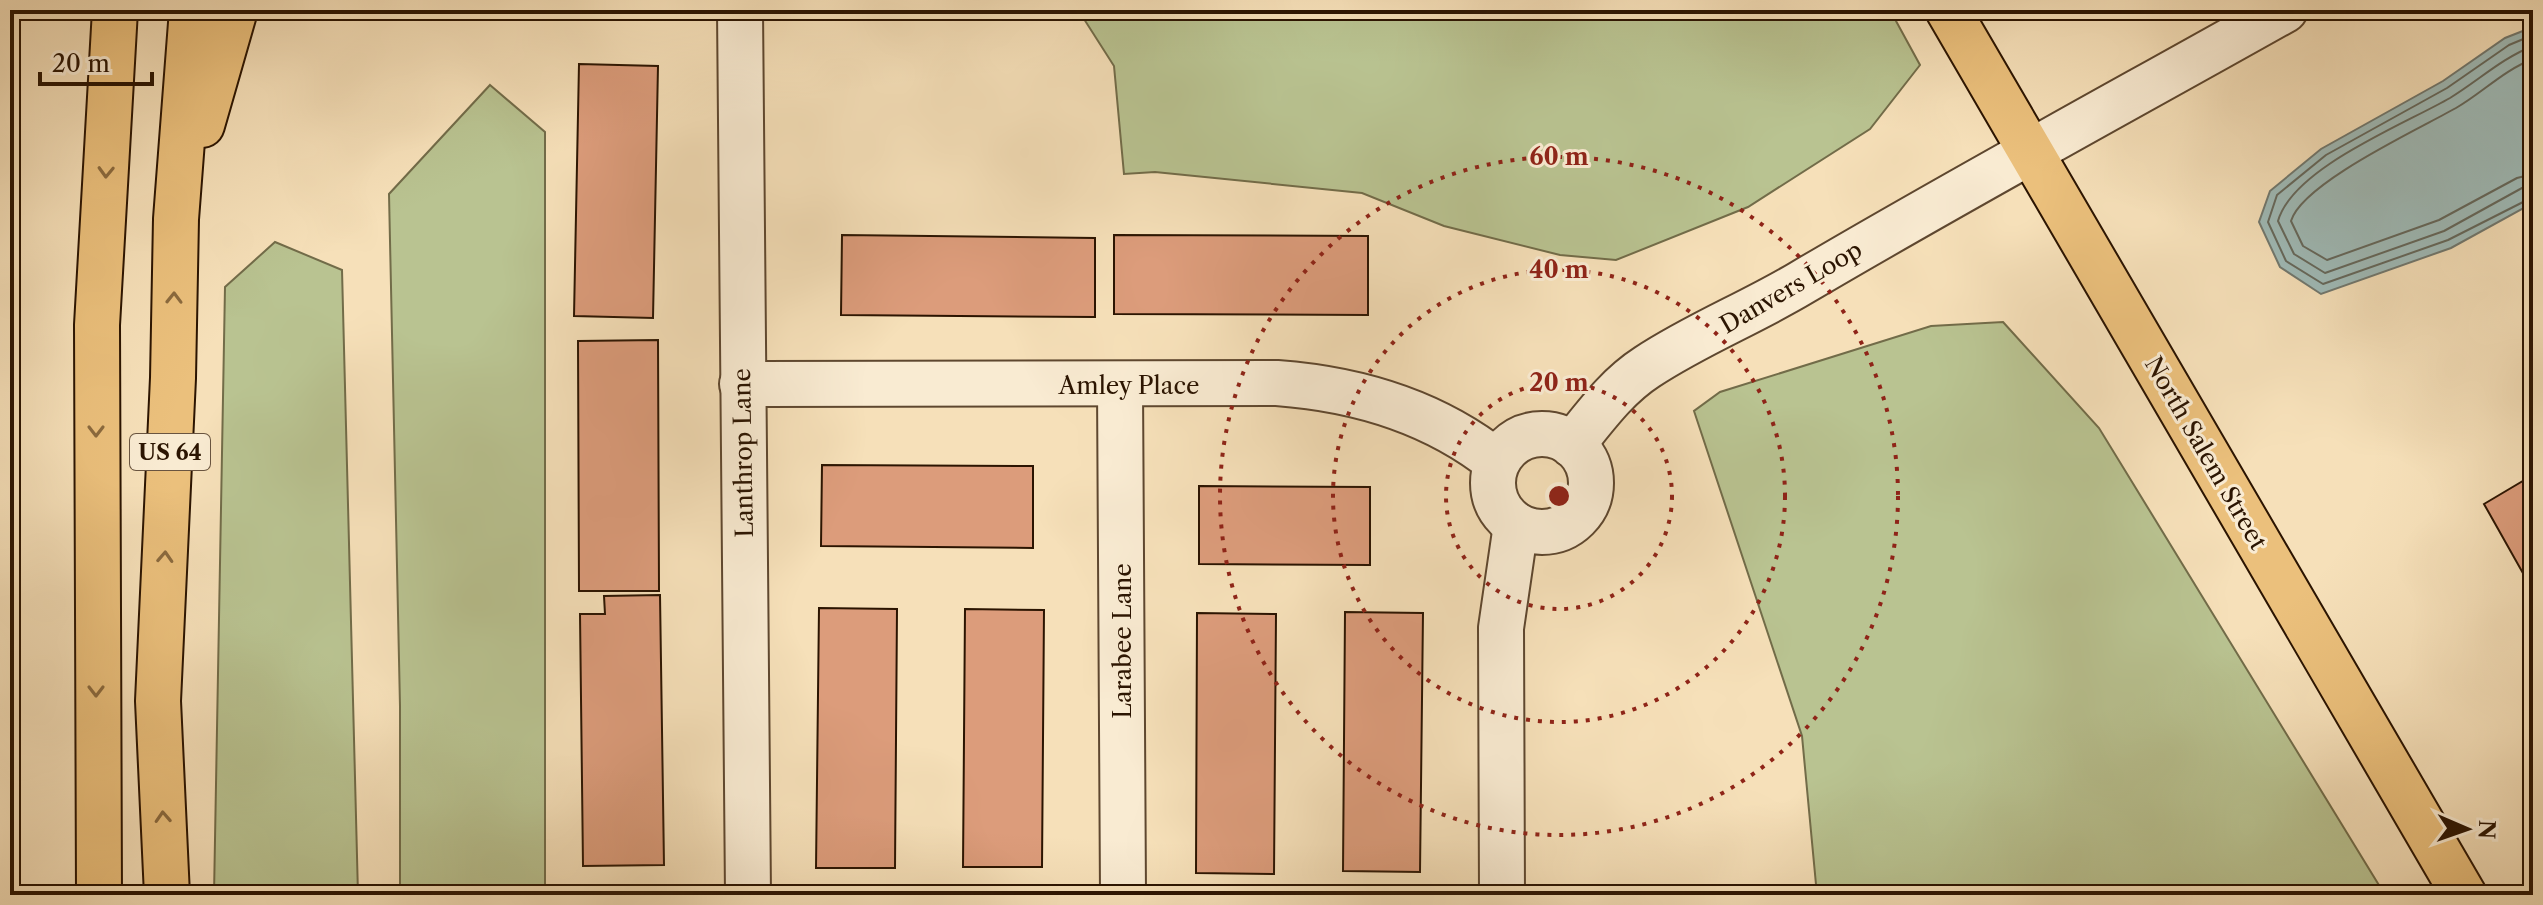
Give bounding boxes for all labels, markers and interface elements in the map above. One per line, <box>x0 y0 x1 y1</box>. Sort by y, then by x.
scale bar <box>40 36 152 86</box>
text: 20 m <box>52 49 110 78</box>
text: 60 m <box>1529 142 1589 171</box>
one-way arrow <box>98 166 115 179</box>
street label: Danvers Loop <box>1715 235 1867 339</box>
text: 40 m <box>1529 255 1589 284</box>
one-way arrow <box>166 291 183 304</box>
street label: North Salem Street <box>2139 351 2273 555</box>
street label: Lanthrop Lane <box>727 368 759 538</box>
text: 20 m <box>1529 368 1589 397</box>
street label: Amley Place <box>1058 371 1199 400</box>
one-way arrow <box>87 425 105 438</box>
road number: US 64 <box>130 434 210 470</box>
centre of rings <box>1545 482 1573 510</box>
one-way arrow <box>156 550 173 563</box>
street label: Larabee Lane <box>1108 563 1137 719</box>
one-way arrow <box>87 685 104 698</box>
north arrow <box>2427 789 2507 869</box>
one-way arrow <box>155 810 172 823</box>
text: N <box>2473 820 2500 840</box>

